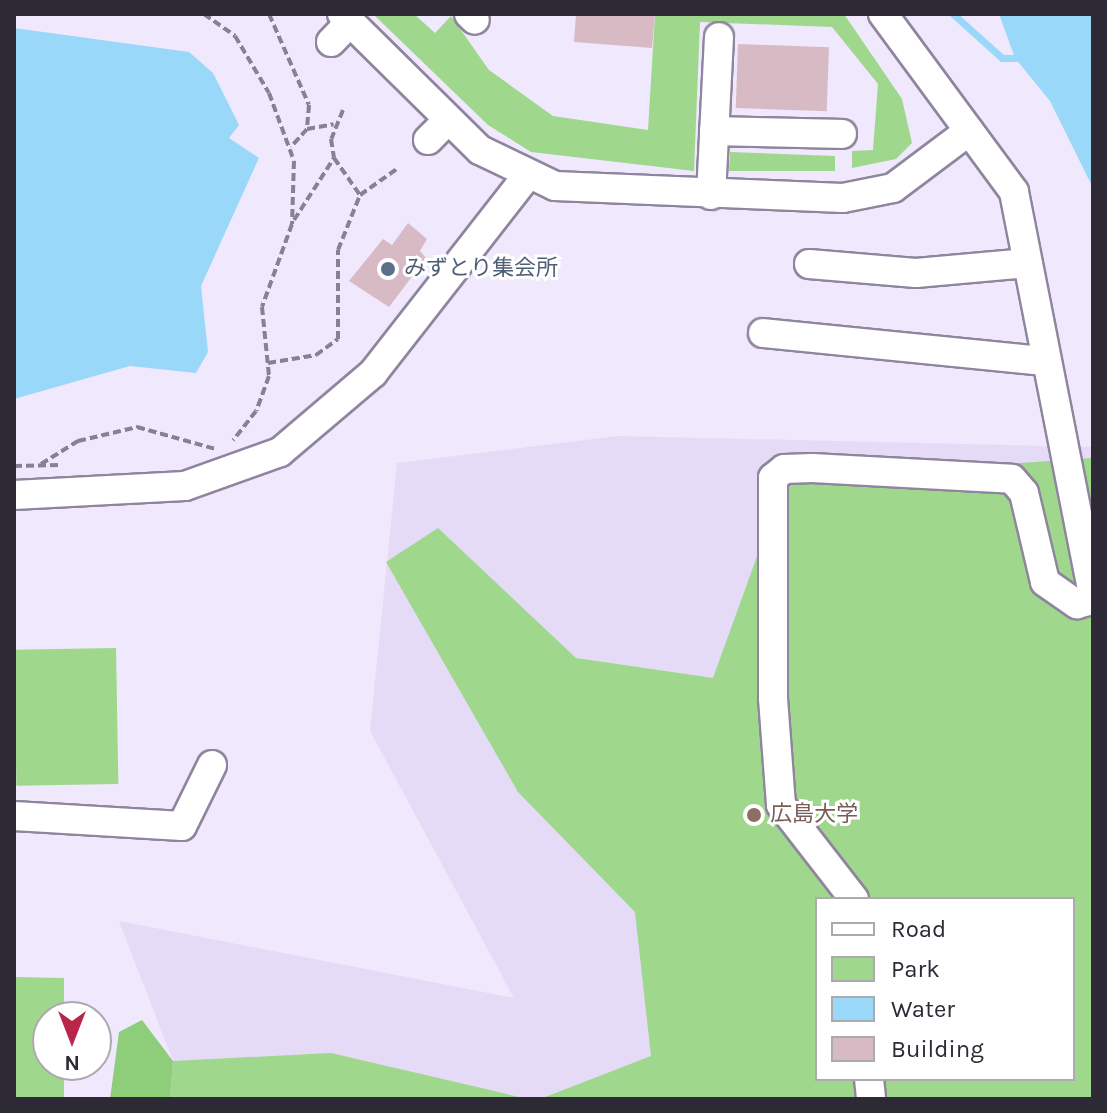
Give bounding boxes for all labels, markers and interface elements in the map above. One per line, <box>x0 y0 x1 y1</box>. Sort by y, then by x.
place label: みずとり集会所 <box>404 256 558 282</box>
marker: みずとり集会所 <box>379 260 397 278</box>
place label: 広島大学 <box>770 802 858 828</box>
marker: 広島大学 <box>745 806 763 824</box>
legend <box>815 897 1075 1081</box>
text: Road <box>891 915 946 943</box>
text: Park <box>891 955 940 983</box>
text: Water <box>891 995 955 1023</box>
north arrow <box>32 1001 112 1081</box>
text: Building <box>891 1035 984 1063</box>
text: N <box>64 1050 80 1076</box>

